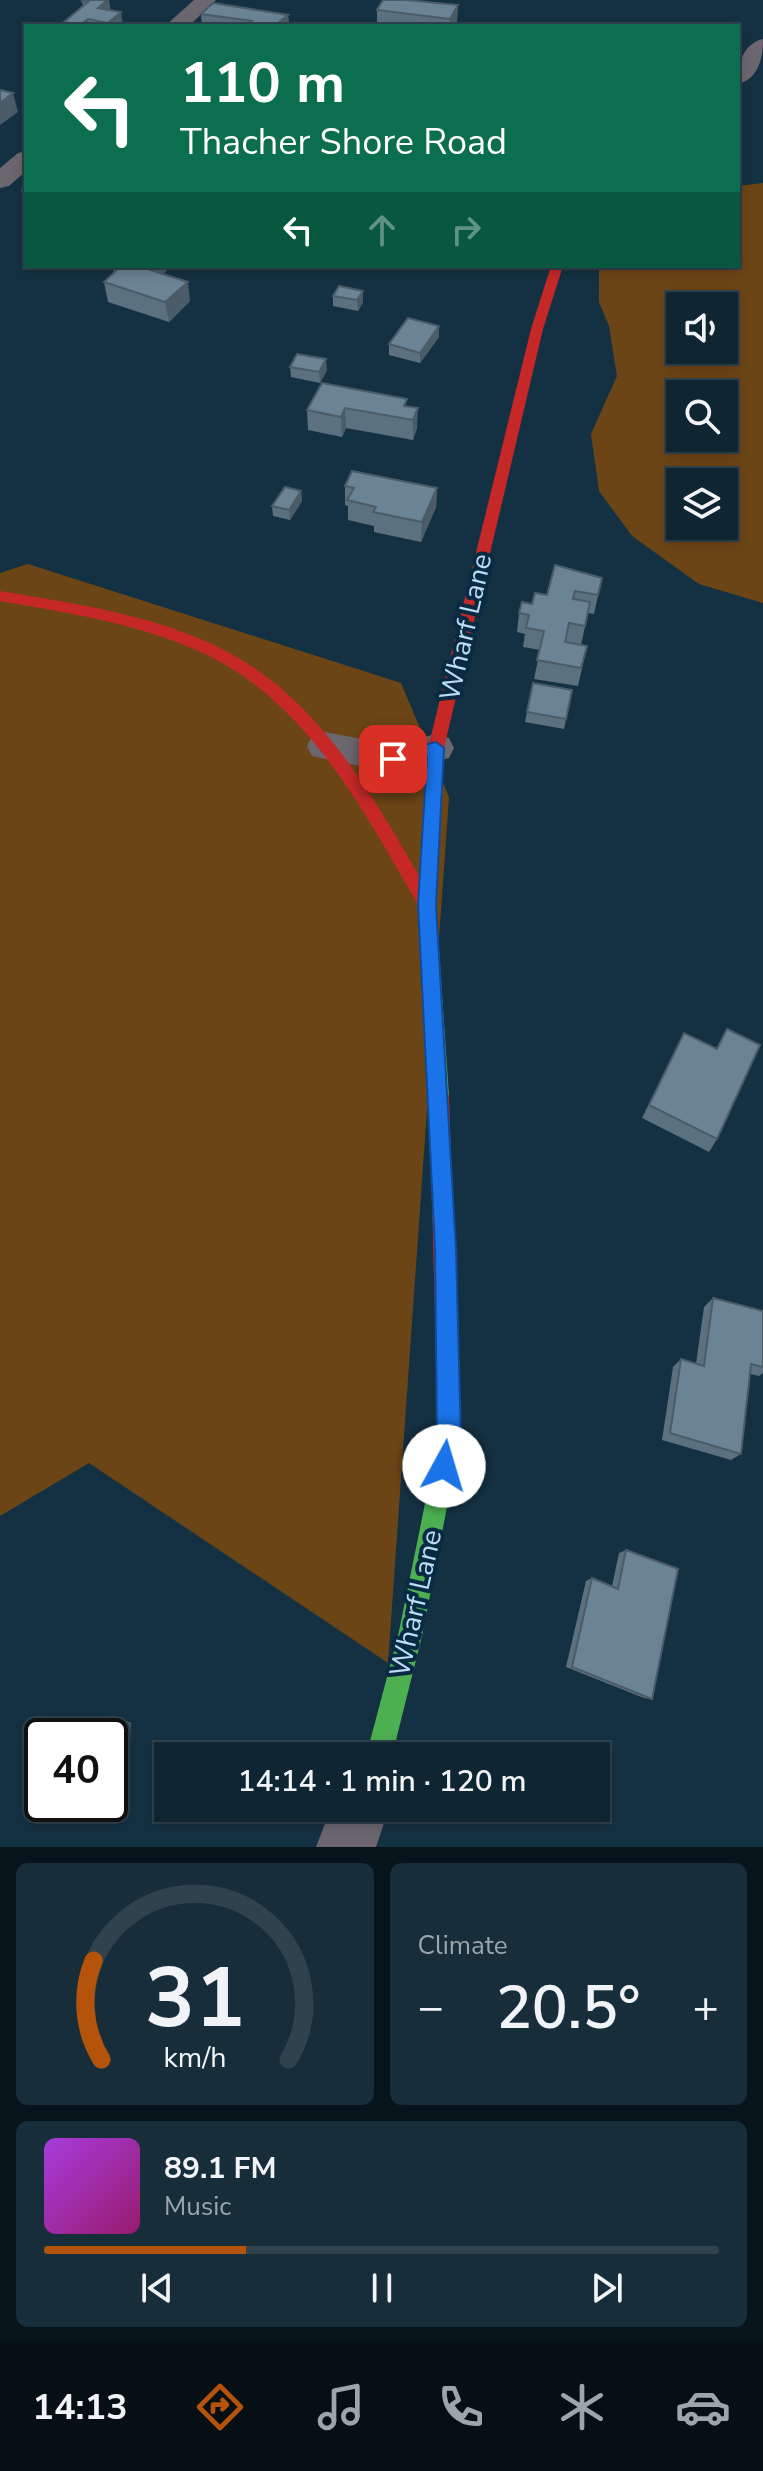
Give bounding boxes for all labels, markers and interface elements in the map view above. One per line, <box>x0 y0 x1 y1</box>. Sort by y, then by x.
text: 110 m <box>180 45 345 122</box>
icon: left <box>48 56 152 160</box>
text: Thacher Shore Road <box>180 118 507 167</box>
icon: left <box>276 208 320 252</box>
icon: ahead <box>360 208 404 252</box>
icon: right <box>444 208 488 252</box>
map controls <box>666 292 738 540</box>
button: sound <box>666 292 738 364</box>
button: search <box>666 380 738 452</box>
button: layers <box>666 468 738 540</box>
street label: Wharf Lane <box>431 550 501 704</box>
pin <box>359 725 427 793</box>
icon: arrive <box>371 737 415 781</box>
position arrow <box>402 1424 486 1508</box>
street label: Wharf Lane <box>381 1526 451 1680</box>
speed limit sign: 40 <box>24 1718 128 1822</box>
text: 14:14 · 1 min · 120 m <box>237 1761 527 1802</box>
text: Climate <box>418 1928 508 1963</box>
text: 31 <box>145 1942 245 2055</box>
text: 20.5° <box>496 1967 641 2049</box>
text: − <box>418 1978 444 2038</box>
text: + <box>693 1978 719 2038</box>
text: km/h <box>163 2038 226 2077</box>
text: 89.1 FM <box>164 2148 276 2189</box>
text: Music <box>164 2189 231 2224</box>
icon: previous <box>135 2266 179 2310</box>
icon: pause <box>360 2266 404 2310</box>
icon: next <box>585 2266 629 2310</box>
icon: directions <box>192 2379 248 2435</box>
icon: music <box>313 2379 369 2435</box>
icon: phone <box>433 2379 489 2435</box>
icon: climate <box>554 2379 610 2435</box>
icon: car <box>675 2379 731 2435</box>
text: 14:13 <box>32 2383 128 2432</box>

